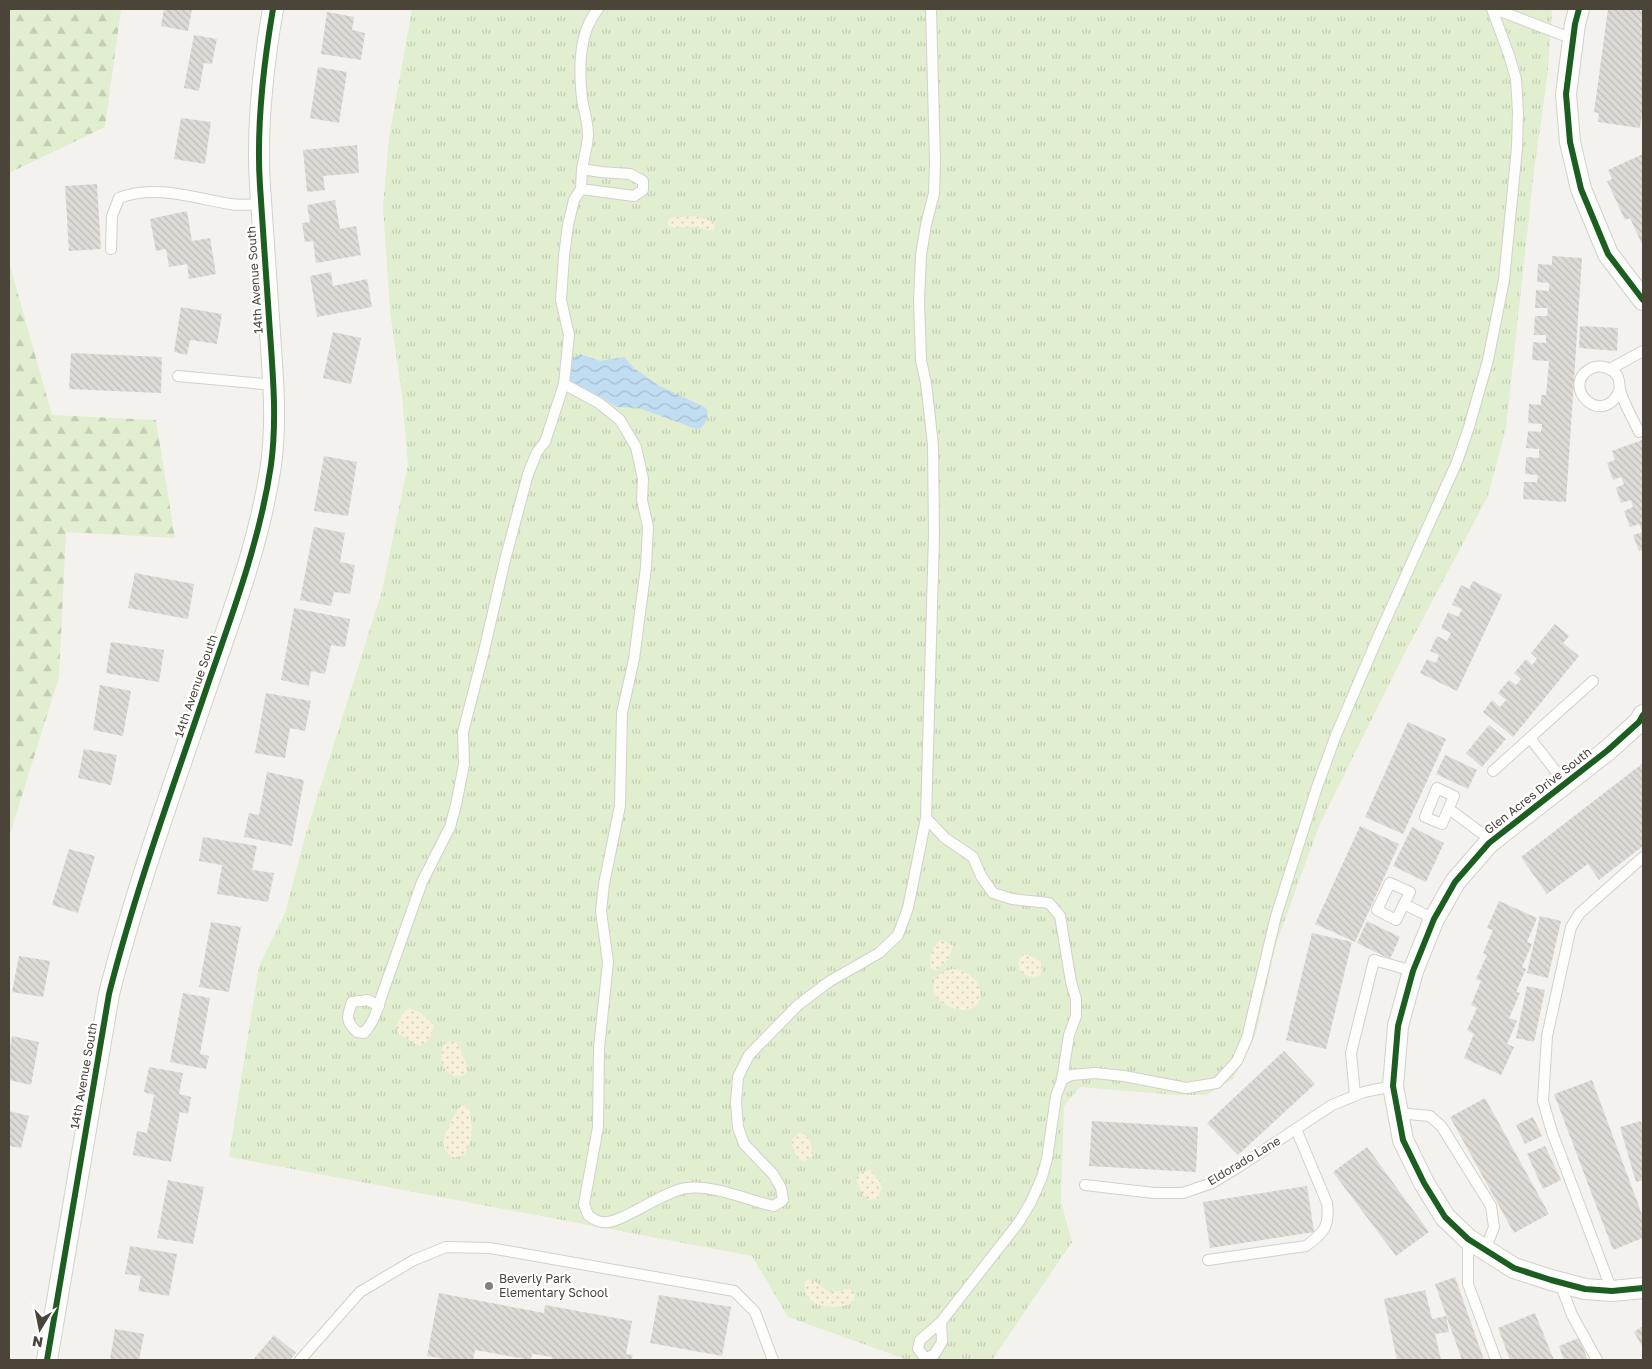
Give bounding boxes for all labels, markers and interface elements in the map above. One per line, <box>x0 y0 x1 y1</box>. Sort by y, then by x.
street label: 14th Avenue South <box>243 226 266 334</box>
street label: 14th Avenue South <box>171 632 220 739</box>
street label: Glen Acres Drive South <box>1481 744 1594 837</box>
street label: 14th Avenue South <box>67 1021 100 1130</box>
street label: Eldorado Lane <box>1204 1133 1283 1188</box>
place label: Beverly Park Elementary School <box>499 1271 608 1300</box>
marker: Beverly Park Elementary School <box>483 1280 495 1292</box>
north arrow <box>15 1304 65 1354</box>
text: N <box>31 1333 44 1352</box>

